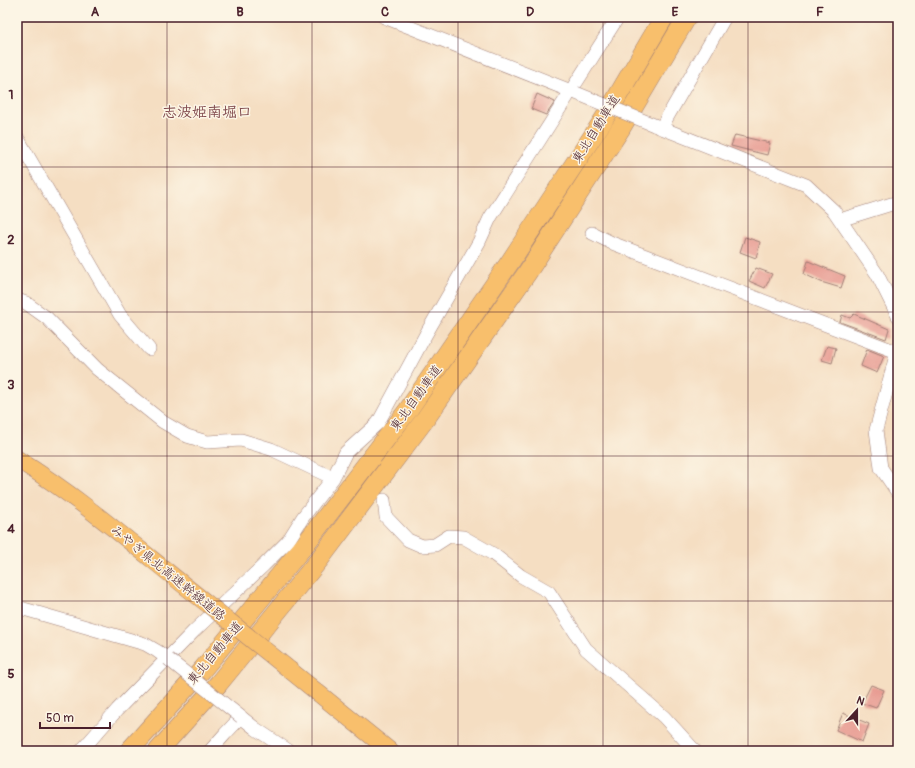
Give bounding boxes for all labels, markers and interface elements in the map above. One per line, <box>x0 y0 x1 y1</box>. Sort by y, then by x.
text: A <box>91 4 100 20</box>
text: B <box>236 4 244 20</box>
text: C <box>381 4 389 20</box>
text: D <box>526 4 534 20</box>
text: E <box>672 4 679 20</box>
text: F <box>816 4 824 20</box>
text: 1 <box>8 87 14 103</box>
street label: 東北自動車道 <box>569 92 623 166</box>
district label: 志波姫南堀口 <box>162 103 252 122</box>
text: 2 <box>7 232 15 248</box>
street label: 東北自動車道 <box>387 362 445 434</box>
text: 3 <box>7 377 15 393</box>
text: 4 <box>7 521 15 537</box>
street label: みやぎ県北高速幹線道路 <box>107 522 229 624</box>
street label: 東北自動車道 <box>184 618 246 688</box>
text: 5 <box>7 666 15 682</box>
north arrow <box>837 690 877 730</box>
text: N <box>855 694 867 709</box>
scale bar <box>40 704 110 730</box>
text: 50 m <box>46 711 74 726</box>

